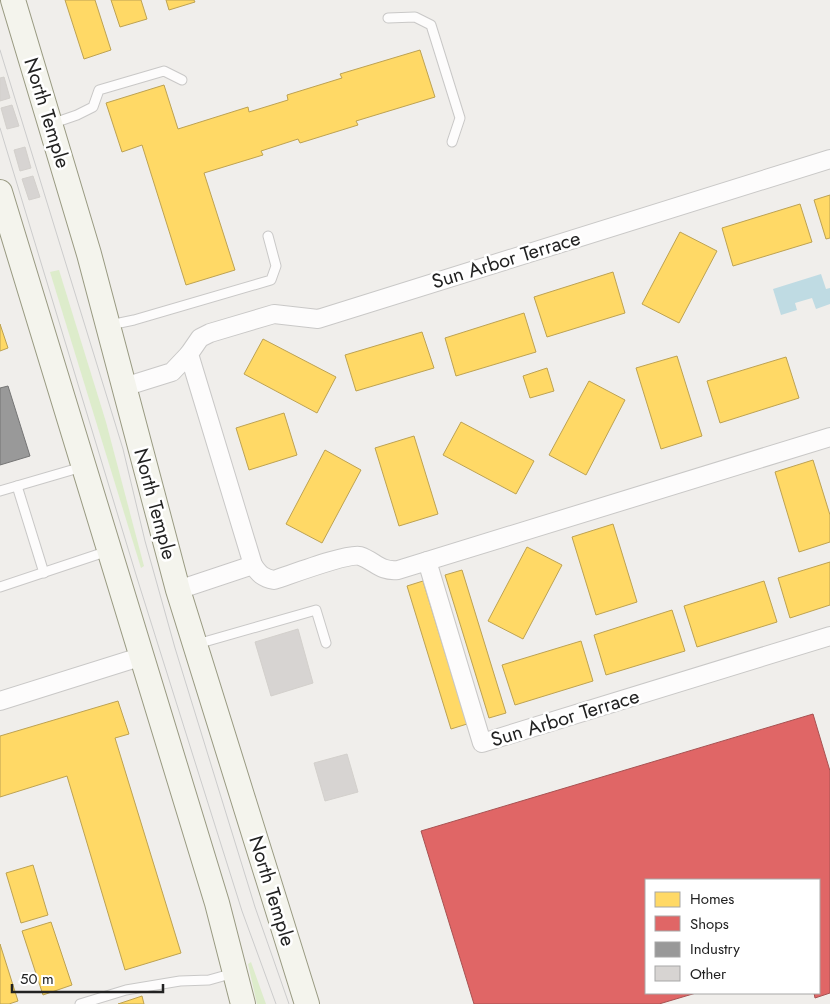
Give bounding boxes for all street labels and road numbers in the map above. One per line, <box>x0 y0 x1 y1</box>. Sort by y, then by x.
street label: North Temple <box>16 54 78 172</box>
street label: Sun Arbor Terrace <box>428 224 584 296</box>
street label: North Temple <box>126 445 184 563</box>
street label: Sun Arbor Terrace <box>487 682 643 754</box>
street label: North Temple <box>241 832 303 950</box>

